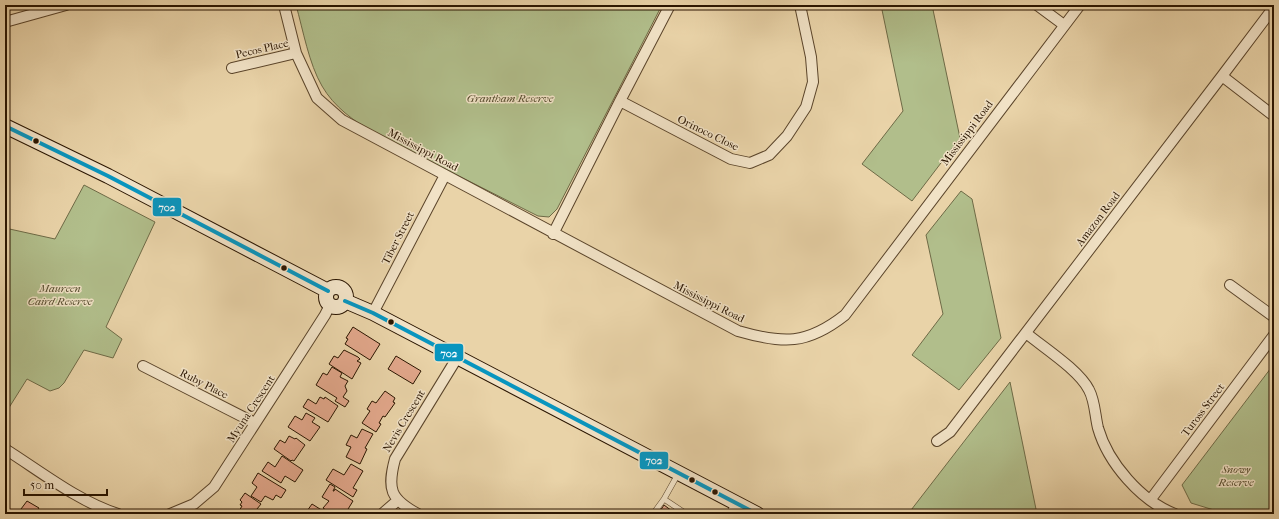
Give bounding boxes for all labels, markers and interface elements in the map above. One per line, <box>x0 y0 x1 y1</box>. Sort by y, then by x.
street label: Pecos Place <box>234 36 290 61</box>
park label: Grantham Reserve <box>467 92 554 105</box>
street label: Mississippi Road <box>938 97 996 168</box>
street label: Orinoco Close <box>675 113 741 154</box>
street label: Mississippi Road <box>385 126 461 175</box>
unlabelled marker <box>31 136 41 146</box>
street label: Amazon Road <box>1073 188 1123 250</box>
line badge: 702 <box>152 197 182 217</box>
text: 702 <box>158 201 176 214</box>
street label: Tiber Street <box>379 209 417 267</box>
unlabelled marker <box>279 263 289 273</box>
street label: Mississippi Road <box>671 278 748 326</box>
park label: Maureen Caird Reserve <box>28 282 93 308</box>
unlabelled marker <box>386 317 396 327</box>
line badge: 702 <box>434 343 464 362</box>
text: 702 <box>440 347 458 360</box>
street label: Ruby Place <box>178 366 231 402</box>
street label: Myuna Crescent <box>224 373 278 445</box>
street label: Tuross Street <box>1179 381 1227 439</box>
street label: Nevis Crescent <box>380 387 428 455</box>
line badge: 702 <box>639 451 669 470</box>
text: 702 <box>645 454 663 467</box>
park label: Snowy Reserve <box>1217 463 1254 489</box>
scale bar <box>24 471 107 497</box>
unlabelled marker <box>687 475 697 485</box>
text: 50 m <box>30 478 54 492</box>
unlabelled marker <box>710 487 720 497</box>

